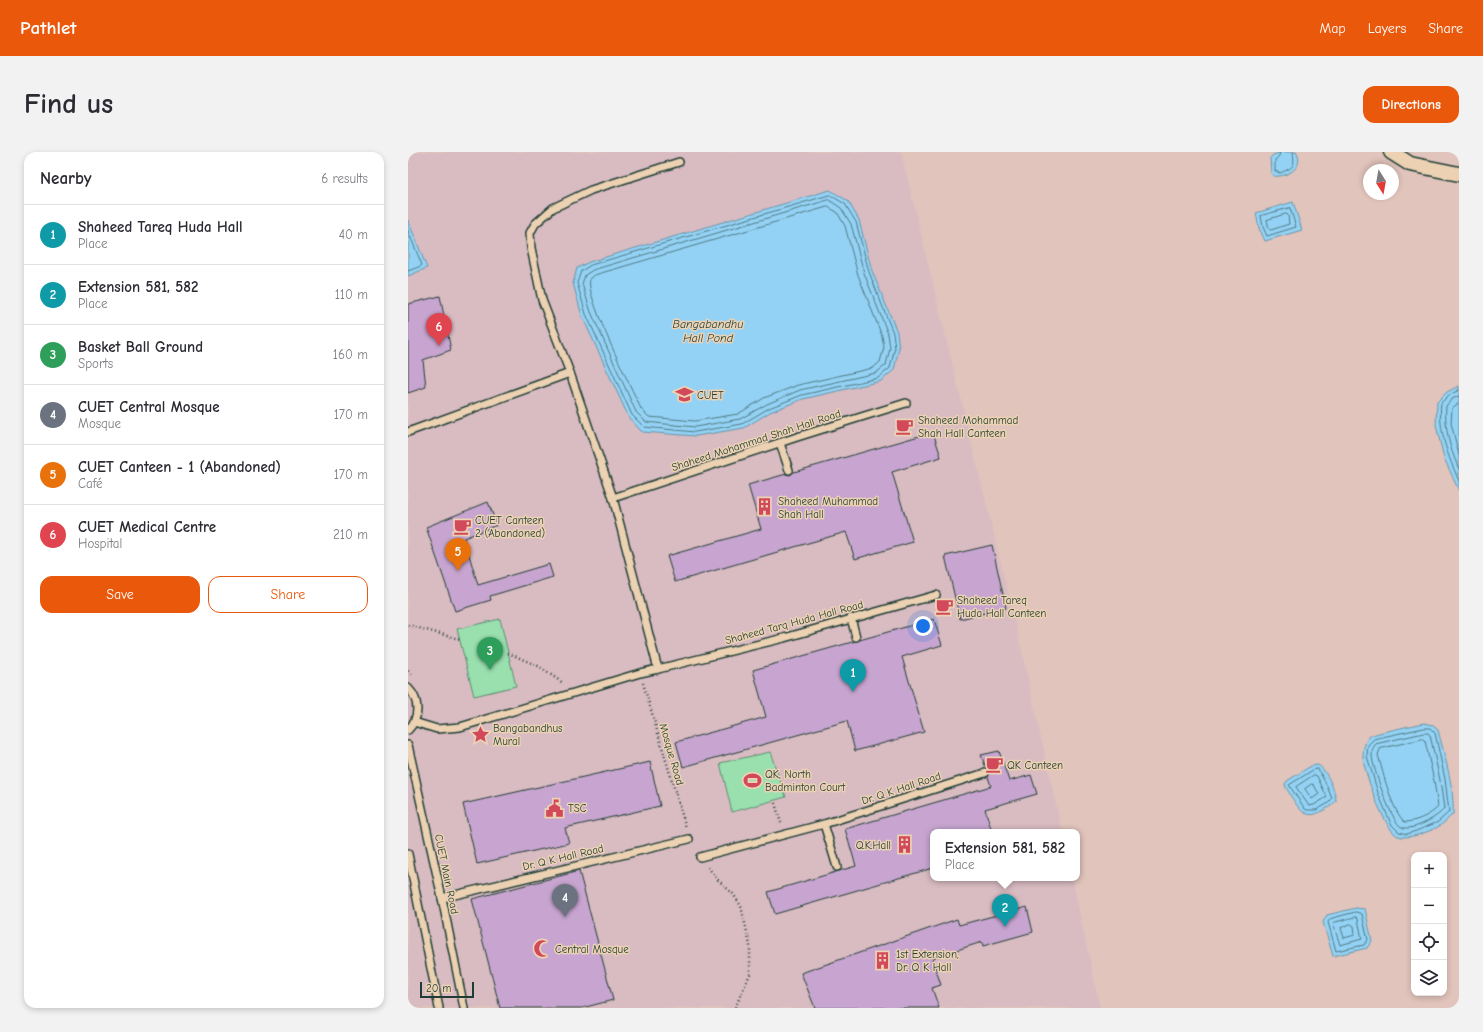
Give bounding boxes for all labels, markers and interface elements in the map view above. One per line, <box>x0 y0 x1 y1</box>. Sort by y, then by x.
text: Pathlet <box>20 17 76 39</box>
text: Map <box>1319 20 1346 37</box>
text: Layers <box>1368 20 1406 37</box>
text: Share <box>1428 20 1463 37</box>
button: Directions <box>1363 86 1459 123</box>
text: Find us <box>24 88 113 120</box>
north arrow <box>1363 164 1399 200</box>
text: Nearby <box>40 169 91 188</box>
text: 6 results <box>321 171 368 186</box>
text: Shaheed Tareq Huda Hall <box>78 218 242 236</box>
text: 1 <box>50 227 56 242</box>
text: 40 m <box>339 227 368 242</box>
text: Place <box>78 236 108 251</box>
text: Extension 581, 582 <box>78 278 198 296</box>
text: 2 <box>50 287 56 302</box>
text: 110 m <box>335 287 368 302</box>
text: Place <box>78 296 108 311</box>
pin: 6 <box>426 313 452 346</box>
water label: Bangabandhu Hall Pond <box>672 317 744 345</box>
text: Basket Ball Ground <box>78 338 203 356</box>
text: 3 <box>50 347 56 362</box>
text: 160 m <box>333 347 368 362</box>
text: Sports <box>78 356 113 371</box>
school or university icon: CUET <box>674 385 694 405</box>
place label: CUET <box>697 389 724 402</box>
text: CUET Central Mosque <box>78 398 220 416</box>
text: 4 <box>50 407 56 422</box>
text: 170 m <box>334 407 368 422</box>
street label: Shaheed Mohammad Shah Hall Road <box>670 407 843 474</box>
place label: Shaheed Mohammad Shah Hall Canteen <box>918 414 1019 440</box>
text: Mosque <box>78 416 121 431</box>
cafe icon: Shaheed Mohammad Shah Hall Canteen <box>895 416 915 436</box>
text: CUET Canteen - 1 (Abandoned) <box>78 458 281 476</box>
text: 5 <box>50 467 56 482</box>
text: 170 m <box>334 467 368 482</box>
text: Café <box>78 476 102 491</box>
place label: Shaheed Muhammad Shah Hall <box>778 495 878 521</box>
building icon: Shaheed Muhammad Shah Hall <box>755 497 775 517</box>
place label: CUET Canteen 2 (Abandoned) <box>475 514 545 540</box>
cafe icon: CUET Canteen 2 (Abandoned) <box>452 516 472 536</box>
text: CUET Medical Centre <box>78 518 216 536</box>
text: 6 <box>50 527 56 542</box>
text: 210 m <box>333 527 368 542</box>
text: Hospital <box>78 536 122 551</box>
pin: 5 <box>445 538 471 571</box>
button: Save <box>40 576 200 613</box>
button: Share <box>208 576 368 613</box>
place label: Shaheed Tareq Huda Hall Canteen <box>957 594 1046 620</box>
cafe icon: Shaheed Tareq Huda Hall Canteen <box>934 596 954 616</box>
street label: Shaheed Tarq Huda Hall Road <box>724 598 865 647</box>
your location <box>913 616 933 636</box>
pin: 3 <box>477 637 503 670</box>
pin: 1 <box>840 659 866 692</box>
place label: Bangabandhus Mural <box>493 722 563 748</box>
street label: Mosque Road <box>656 722 687 787</box>
place icon: Bangabandhus Mural <box>470 724 490 744</box>
cafe icon: QK Canteen <box>984 755 1004 775</box>
place label: QK Canteen <box>1007 759 1063 772</box>
place label: QK, North Badminton Court <box>765 768 846 794</box>
street label: Dr. Q K Hall Road <box>860 769 943 807</box>
sports icon: QK, North Badminton Court <box>742 770 762 790</box>
public building icon: TSC <box>545 798 565 818</box>
place label: TSC <box>568 802 587 815</box>
popup <box>930 829 1080 881</box>
street label: CUET Main Road <box>432 833 461 915</box>
building icon: Q.K.Hall <box>894 835 914 855</box>
place label: Q.K.Hall <box>856 839 891 852</box>
text: Extension 581, 582 <box>945 839 1065 857</box>
street label: Dr. Q K Hall Road <box>521 842 605 873</box>
map controls <box>1411 852 1447 996</box>
button: + <box>1411 852 1447 888</box>
text: Place <box>945 857 974 872</box>
pin: 4 <box>552 884 578 917</box>
button: − <box>1411 888 1447 924</box>
pin: 2 <box>992 894 1018 927</box>
button: locate <box>1411 924 1447 960</box>
mosque icon: Central Mosque <box>532 939 552 959</box>
place label: Central Mosque <box>555 943 629 956</box>
place label: 1st Extension, Dr. Q K Hall <box>896 948 959 974</box>
building icon: 1st Extension, Dr. Q K Hall <box>873 950 893 970</box>
button: layers <box>1411 960 1447 996</box>
scale bar <box>420 980 474 999</box>
text: 20 m <box>426 982 451 995</box>

